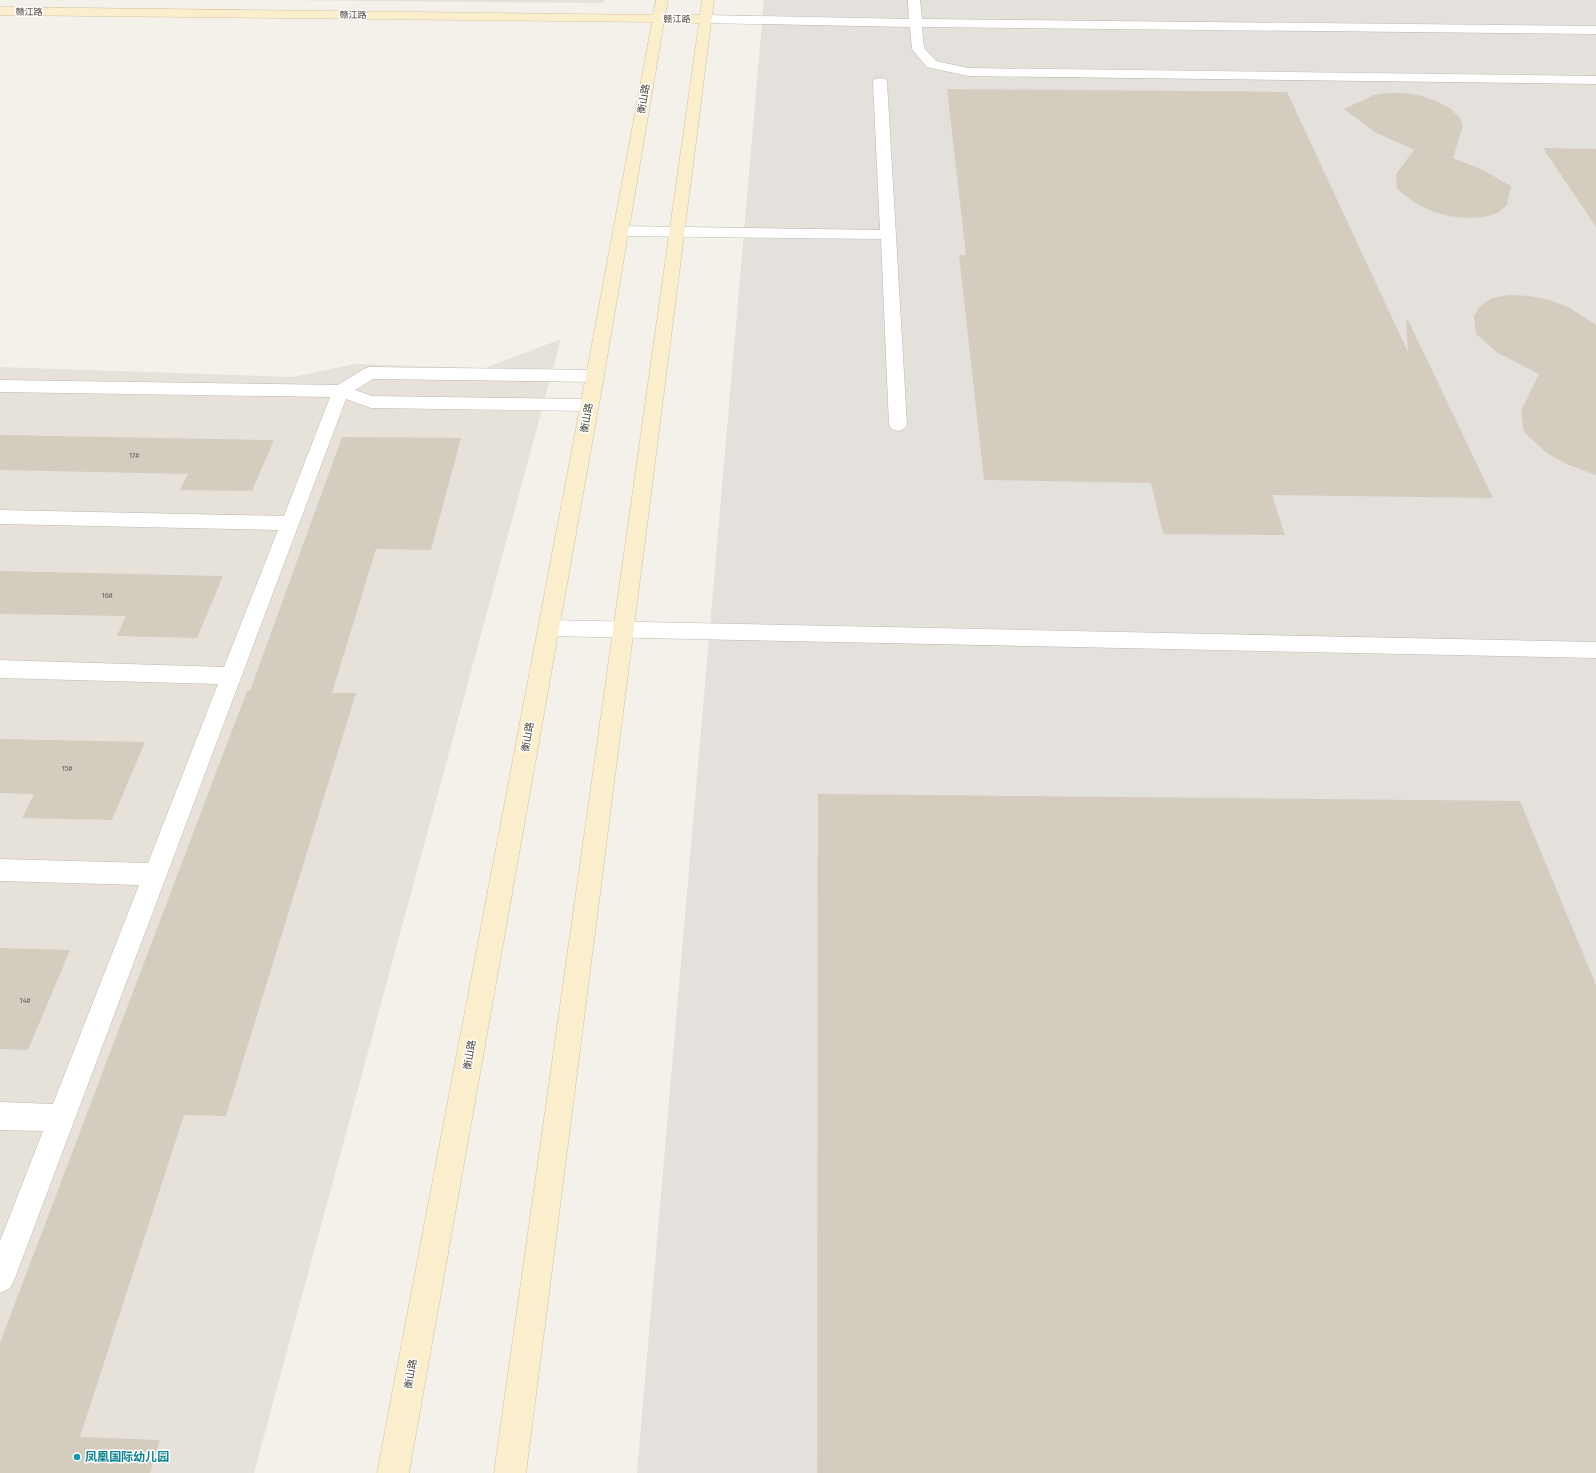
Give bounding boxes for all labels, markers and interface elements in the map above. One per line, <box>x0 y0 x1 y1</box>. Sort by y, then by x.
street label: 赣江路 <box>15 7 43 17</box>
street label: 赣江路 <box>339 10 367 20</box>
street label: 赣江路 <box>663 14 691 24</box>
street label: 衡山路 <box>635 83 653 115</box>
street label: 衡山路 <box>578 402 596 434</box>
house number: 17# <box>129 451 139 460</box>
house number: 16# <box>102 591 113 600</box>
street label: 衡山路 <box>519 721 537 753</box>
house number: 15# <box>62 764 73 773</box>
house number: 14# <box>20 996 31 1005</box>
street label: 衡山路 <box>461 1039 479 1071</box>
street label: 衡山路 <box>402 1358 420 1390</box>
place label: 凤凰国际幼儿园 <box>85 1450 169 1464</box>
marker: 凤凰国际幼儿园 <box>72 1452 82 1462</box>

